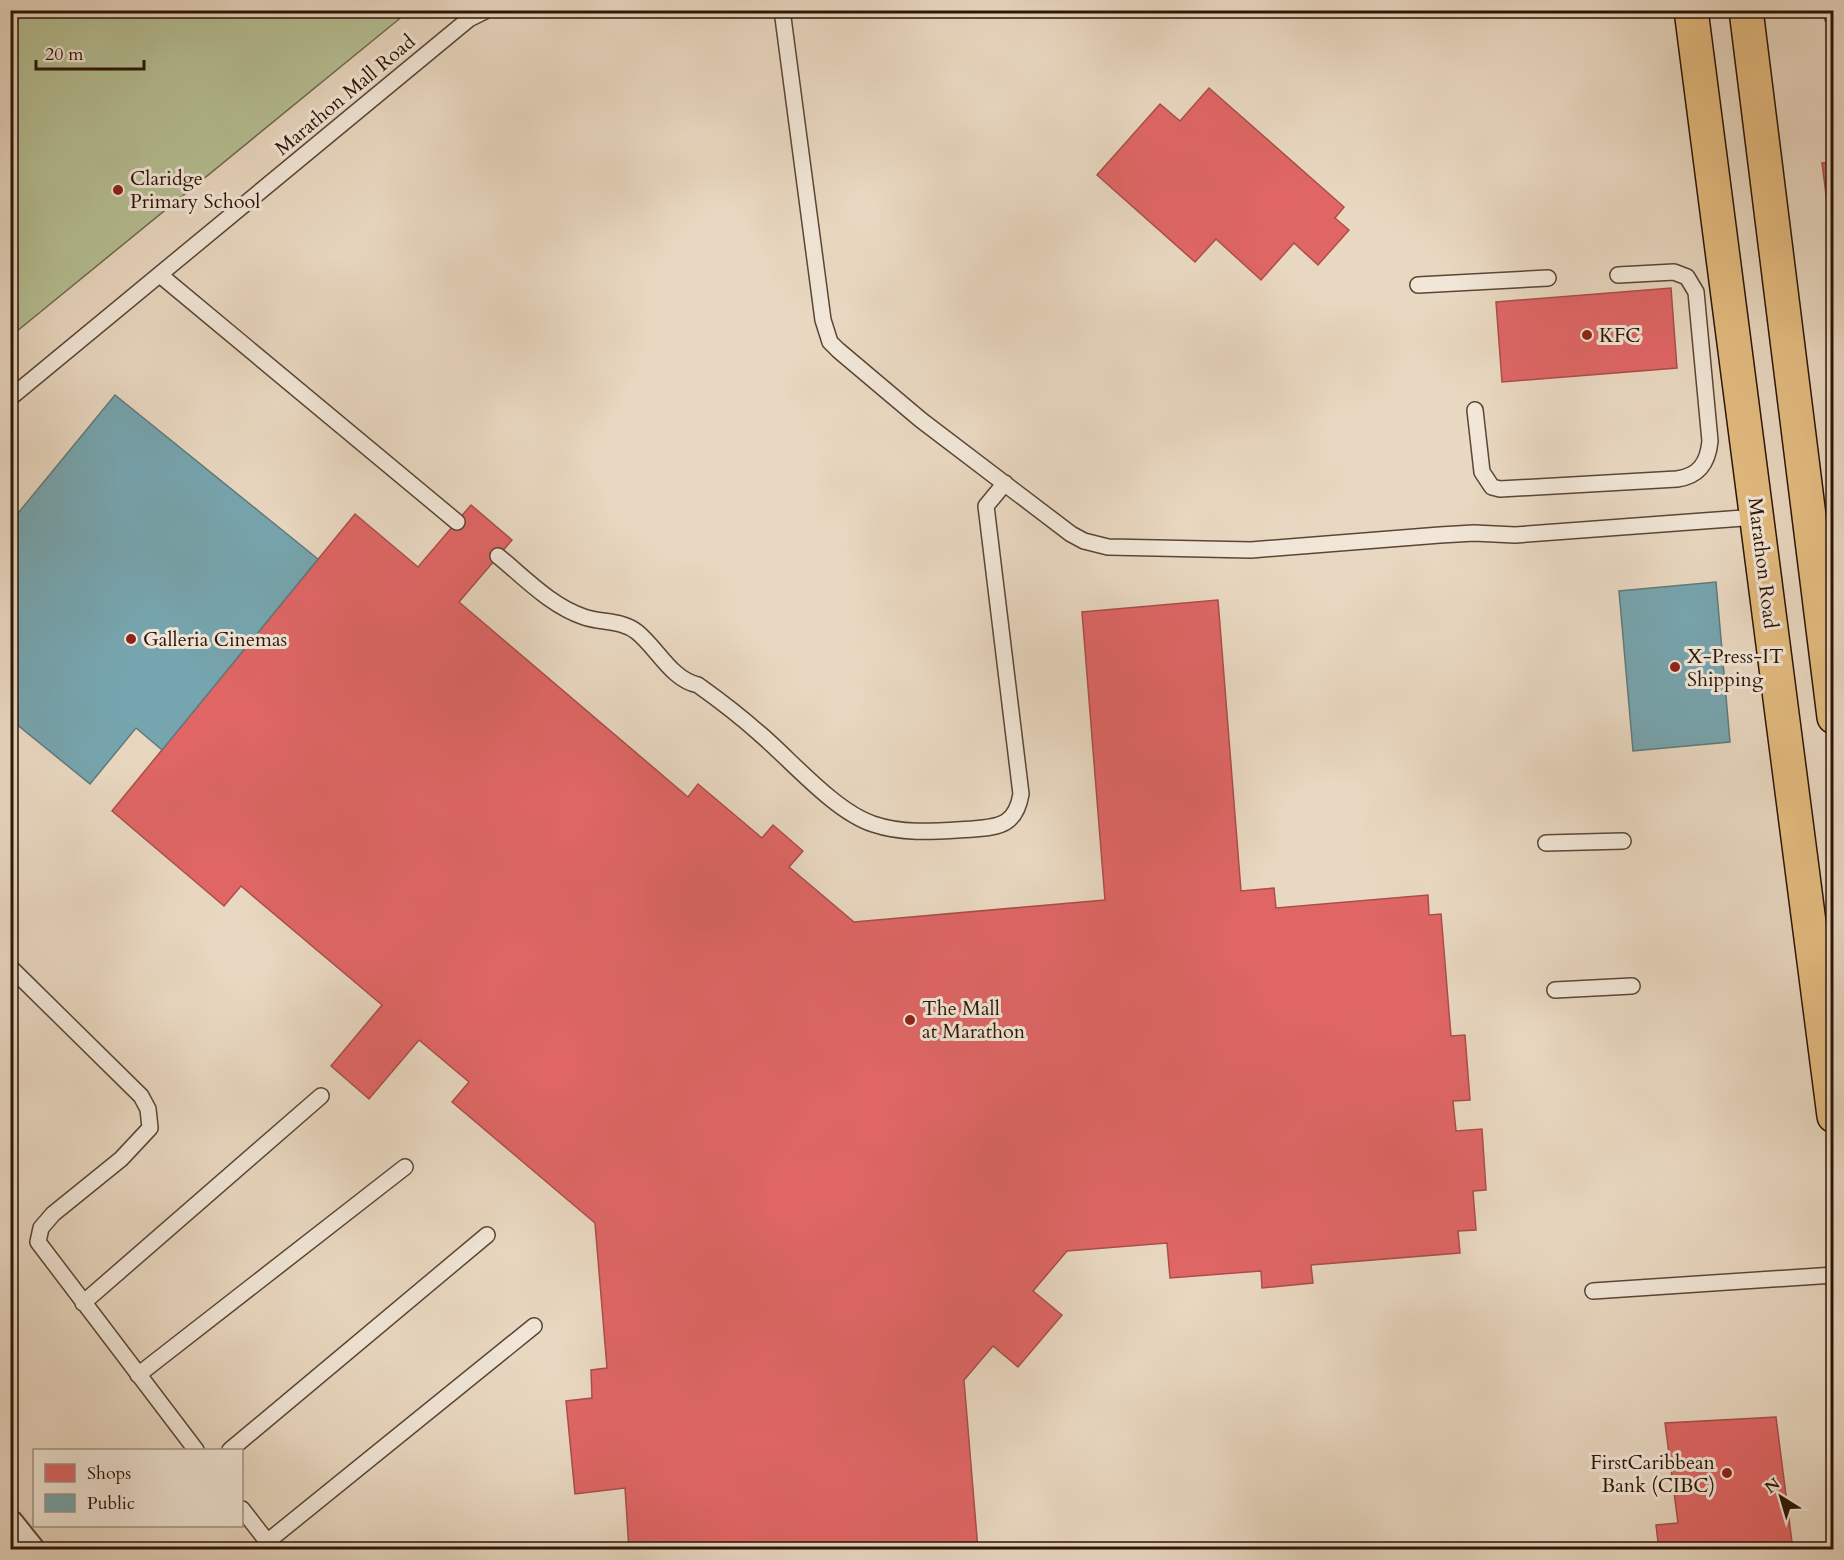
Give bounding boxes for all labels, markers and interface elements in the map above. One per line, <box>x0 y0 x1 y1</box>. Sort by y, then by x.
street label: Marathon Mall Road <box>269 28 421 162</box>
scale bar <box>36 33 144 71</box>
text: 20 m <box>45 42 84 67</box>
place label: Claridge Primary School <box>130 165 260 215</box>
marker: Claridge Primary School <box>111 183 125 197</box>
place label: KFC <box>1599 322 1641 349</box>
marker: KFC <box>1580 328 1594 342</box>
street label: Marathon Road <box>1742 496 1784 631</box>
place label: Galleria Cinemas <box>143 626 287 653</box>
marker: Galleria Cinemas <box>124 632 138 646</box>
place label: X-Press-IT Shipping <box>1687 643 1784 693</box>
marker: X-Press-IT Shipping <box>1668 660 1682 674</box>
place label: The Mall at Marathon <box>922 995 1026 1045</box>
marker: The Mall at Marathon <box>903 1013 917 1027</box>
legend <box>33 1449 243 1527</box>
place label: FirstCaribbean Bank (CIBC) <box>1590 1449 1716 1499</box>
text: Shops <box>87 1461 131 1486</box>
marker: FirstCaribbean Bank (CIBC) <box>1720 1466 1734 1480</box>
north arrow <box>1751 1467 1811 1527</box>
text: N <box>1760 1473 1785 1499</box>
text: Public <box>87 1491 135 1516</box>

